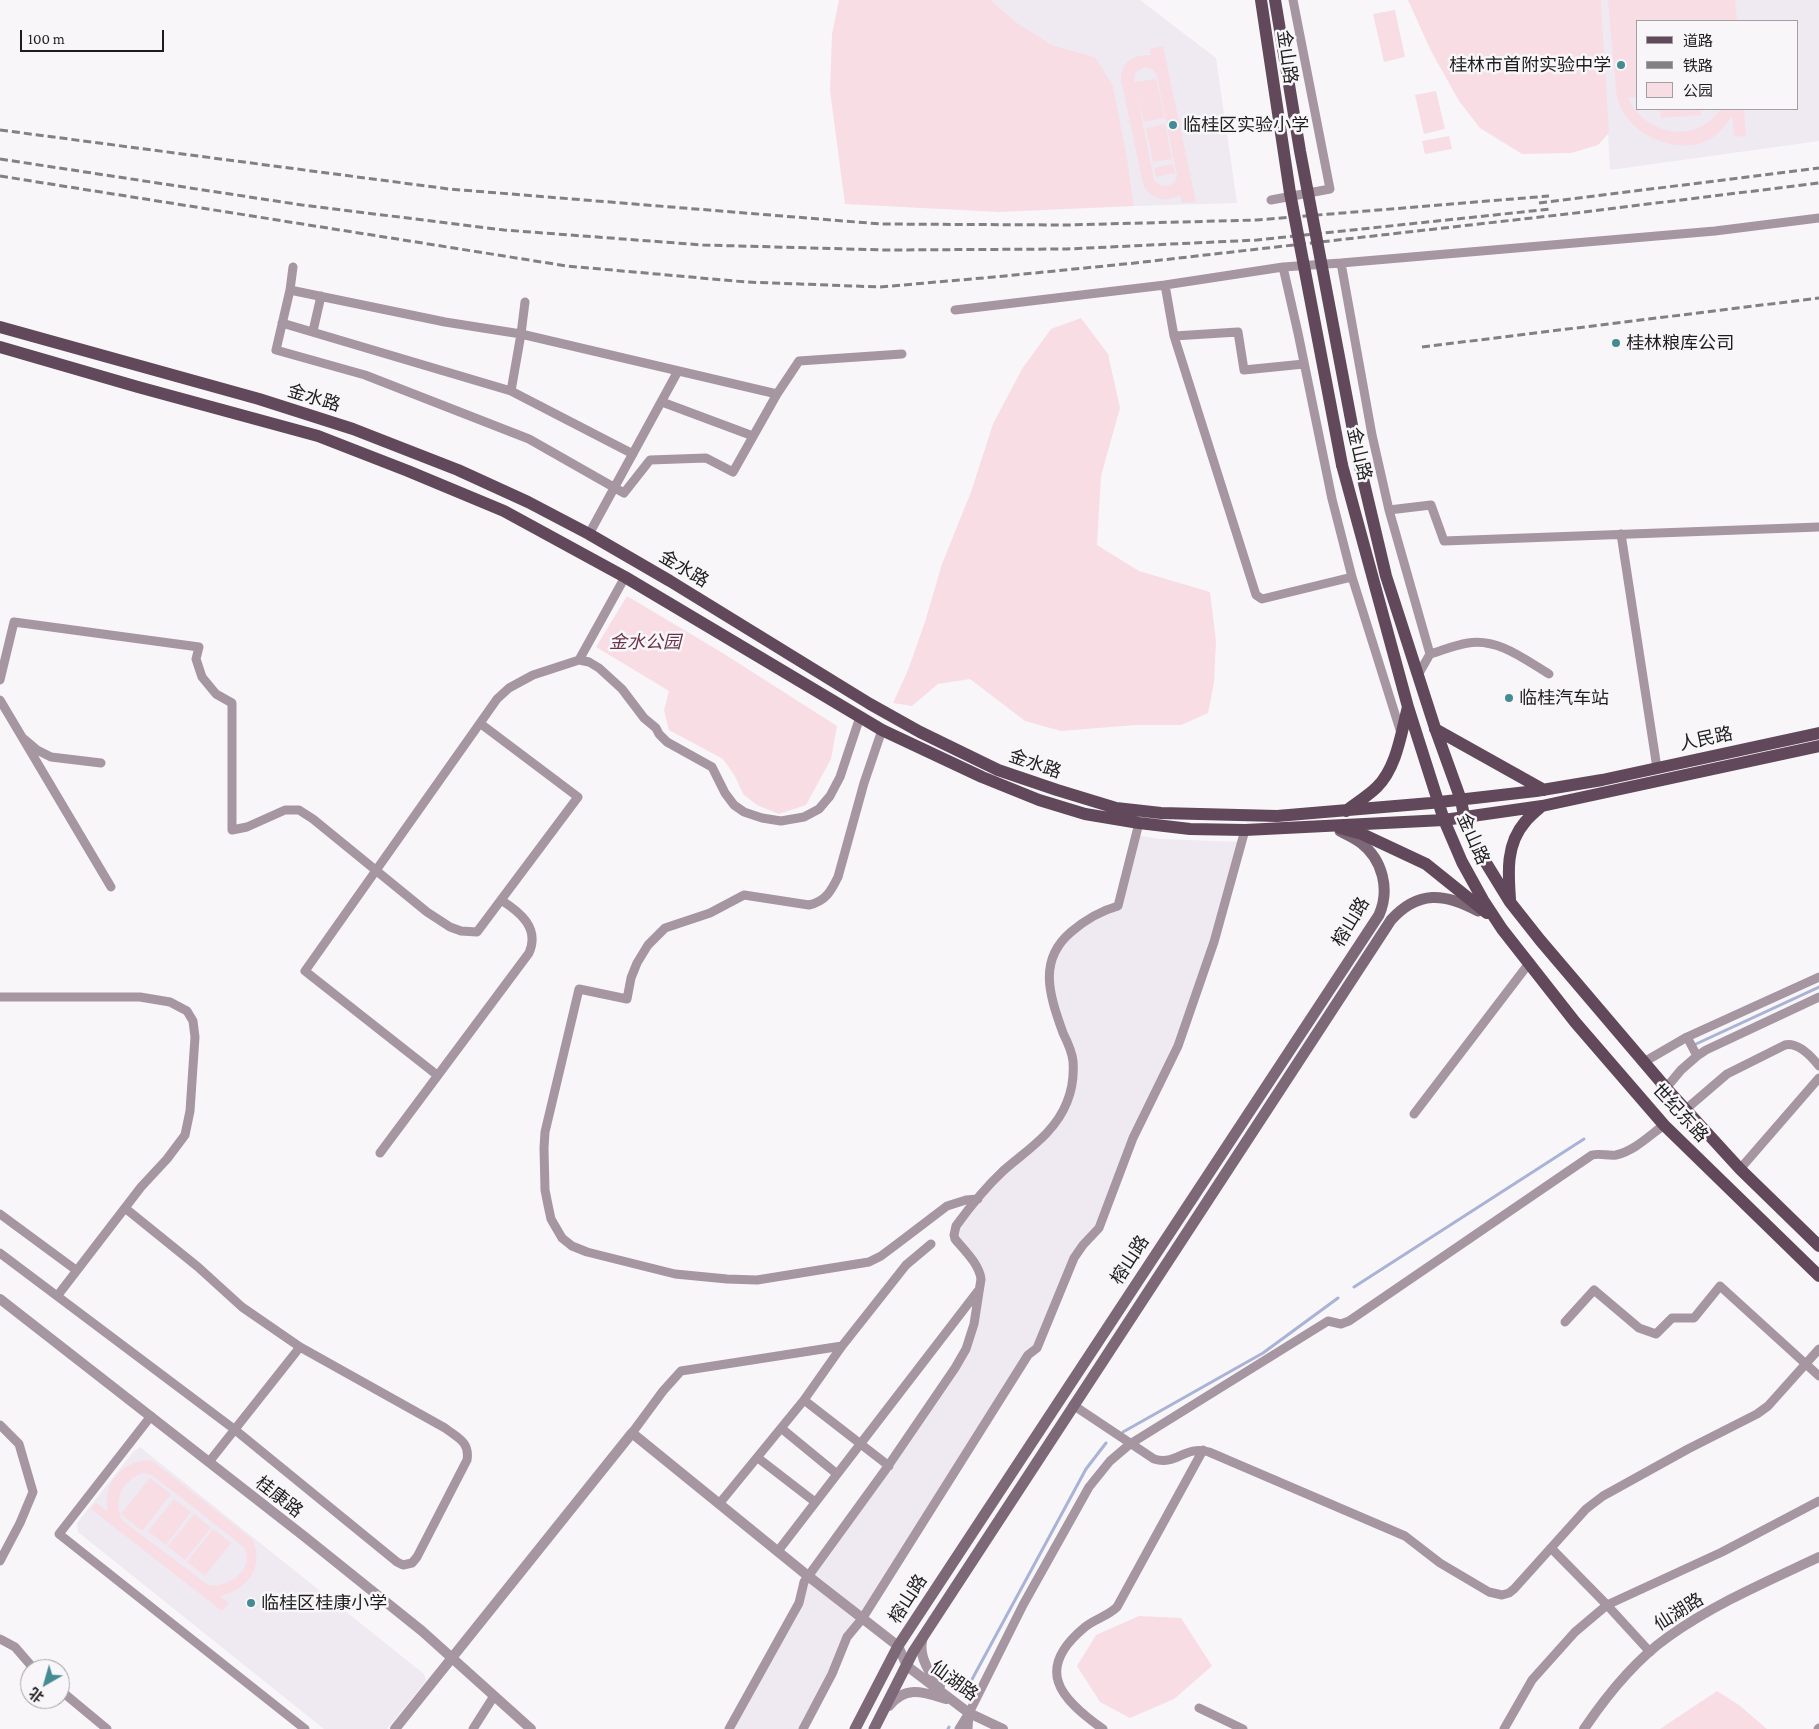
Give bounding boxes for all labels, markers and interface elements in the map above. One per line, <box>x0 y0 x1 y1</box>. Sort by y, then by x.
scale bar <box>22 20 166 52</box>
legend <box>1636 20 1799 110</box>
street label: 金山路 <box>1273 29 1301 85</box>
text: 100 m <box>28 31 65 47</box>
text: 道路 <box>1683 33 1713 49</box>
place label: 桂林市首附实验中学 <box>1449 54 1611 76</box>
text: 铁路 <box>1683 58 1713 74</box>
marker: 桂林市首附实验中学 <box>1615 59 1627 71</box>
text: 公园 <box>1683 83 1713 99</box>
place label: 临桂区实验小学 <box>1183 114 1309 136</box>
marker: 临桂区实验小学 <box>1167 119 1179 131</box>
place label: 桂林粮库公司 <box>1626 332 1734 354</box>
marker: 桂林粮库公司 <box>1610 337 1622 349</box>
street label: 金水路 <box>285 380 343 416</box>
street label: 金山路 <box>1342 425 1376 483</box>
street label: 金水路 <box>655 546 713 592</box>
park label: 金水公园 <box>609 631 681 653</box>
place label: 临桂汽车站 <box>1519 687 1609 709</box>
marker: 临桂汽车站 <box>1503 692 1515 704</box>
street label: 人民路 <box>1677 723 1735 755</box>
street label: 金水路 <box>1006 745 1064 783</box>
street label: 金山路 <box>1452 810 1494 868</box>
street label: 榕山路 <box>1328 893 1374 951</box>
street label: 世纪东路 <box>1648 1079 1712 1147</box>
street label: 榕山路 <box>1106 1231 1154 1289</box>
street label: 桂康路 <box>251 1472 307 1522</box>
street label: 榕山路 <box>884 1570 932 1628</box>
street label: 仙湖路 <box>1650 1589 1708 1635</box>
place label: 临桂区桂康小学 <box>261 1592 387 1614</box>
marker: 临桂区桂康小学 <box>245 1597 257 1609</box>
street label: 仙湖路 <box>926 1656 982 1706</box>
north arrow <box>20 1659 70 1709</box>
text: 北 <box>26 1684 47 1706</box>

